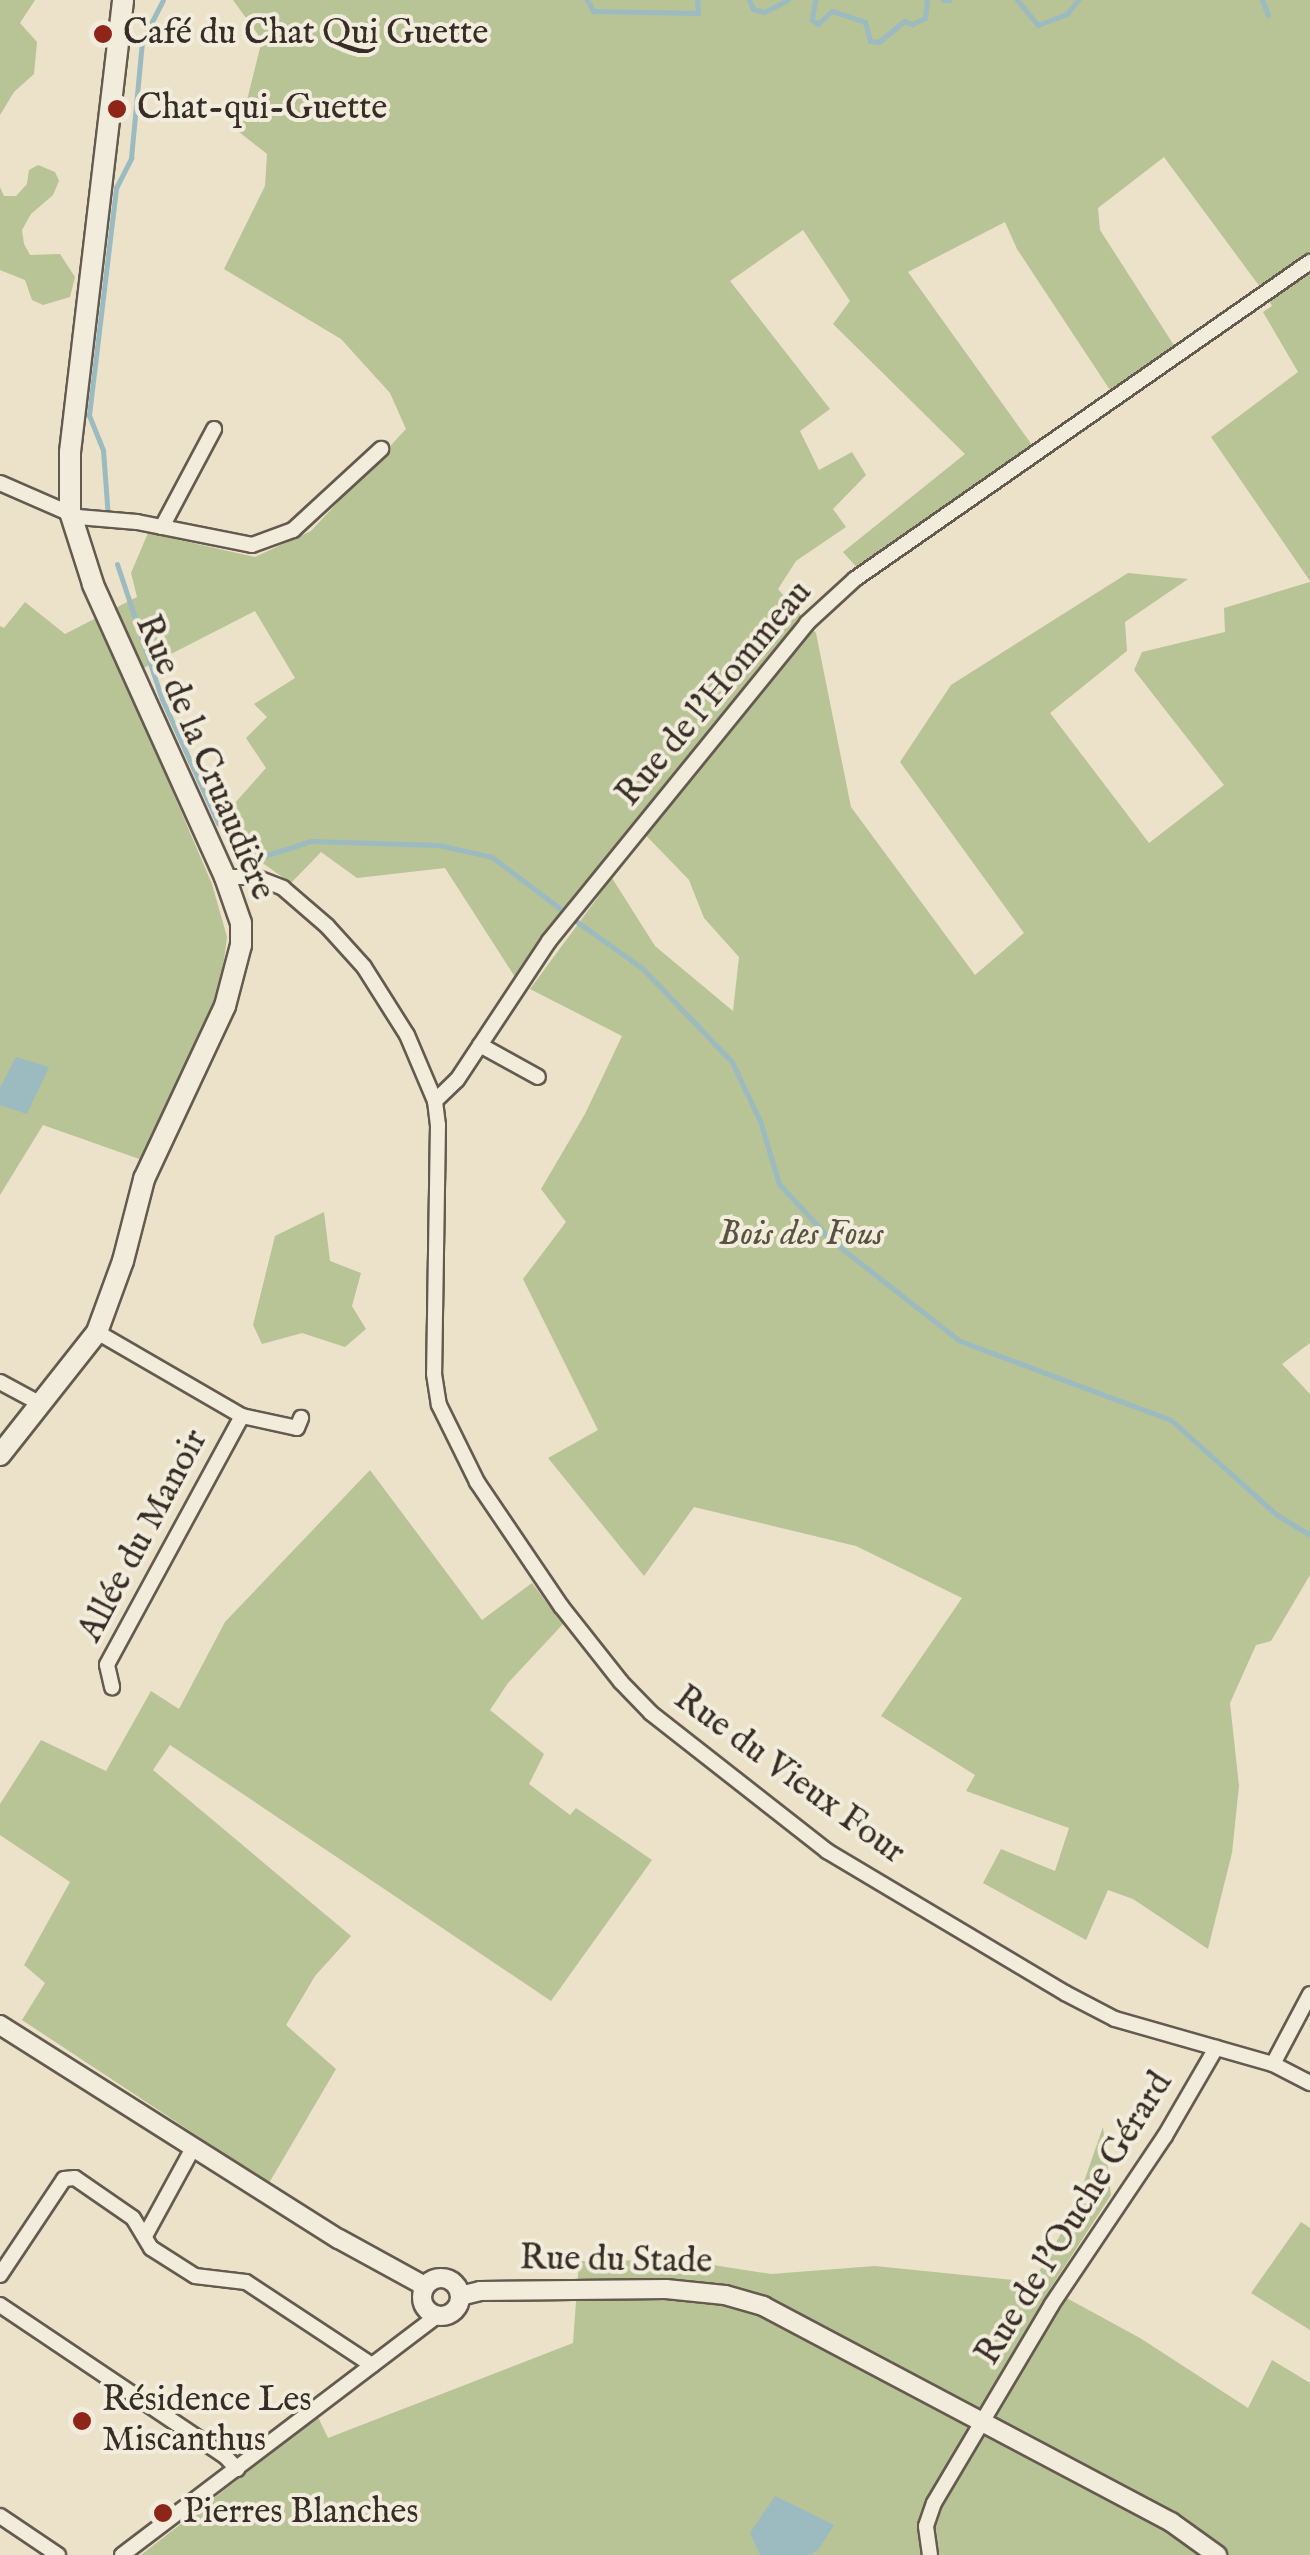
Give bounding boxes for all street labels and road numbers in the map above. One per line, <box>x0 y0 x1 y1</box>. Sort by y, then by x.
street label: Rue de l'Hommeau <box>608 573 822 815</box>
street label: Rue de la Cruaudière <box>125 609 283 907</box>
street label: Allée du Manoir <box>70 1423 218 1649</box>
street label: Rue du Vieux Four <box>665 1678 913 1874</box>
street label: Rue de l'Ouche Gérard <box>968 2065 1182 2373</box>
street label: Rue du Stade <box>519 2238 713 2284</box>

